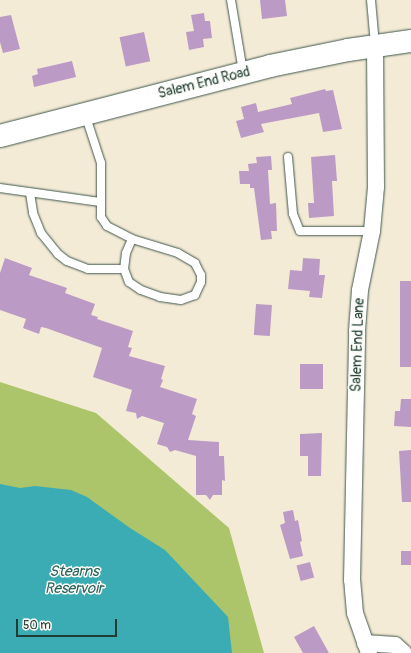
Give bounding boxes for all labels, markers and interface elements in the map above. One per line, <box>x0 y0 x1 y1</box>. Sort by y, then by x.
street label: Salem End Road <box>156 63 252 103</box>
street label: Salem End Lane <box>348 298 368 392</box>
water label: Stearns Reservoir <box>45 562 103 597</box>
scale bar <box>18 611 119 637</box>
text: 50 m <box>23 618 51 633</box>

